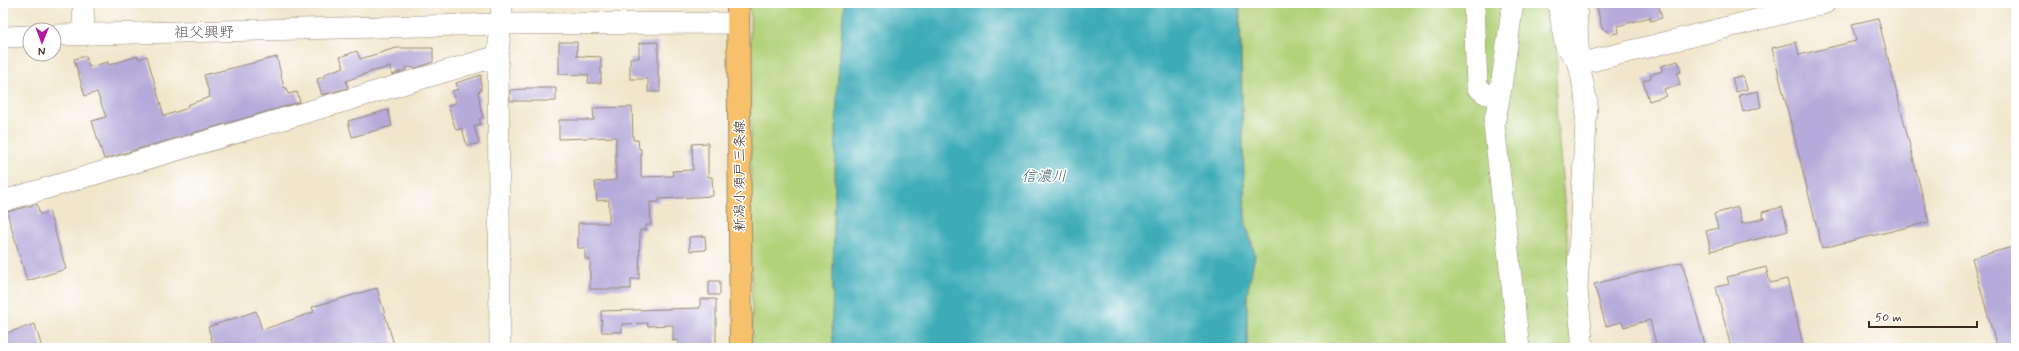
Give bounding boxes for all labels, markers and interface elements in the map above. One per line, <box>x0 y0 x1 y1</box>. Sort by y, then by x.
north arrow <box>22 22 62 62</box>
district label: 祖父興野 <box>174 23 234 43</box>
text: N <box>38 44 46 58</box>
street label: 新潟小須戸三条線 <box>731 120 749 232</box>
water label: 信濃川 <box>1021 167 1067 187</box>
scale bar <box>1869 303 1977 329</box>
text: 50 m <box>1875 310 1902 326</box>

